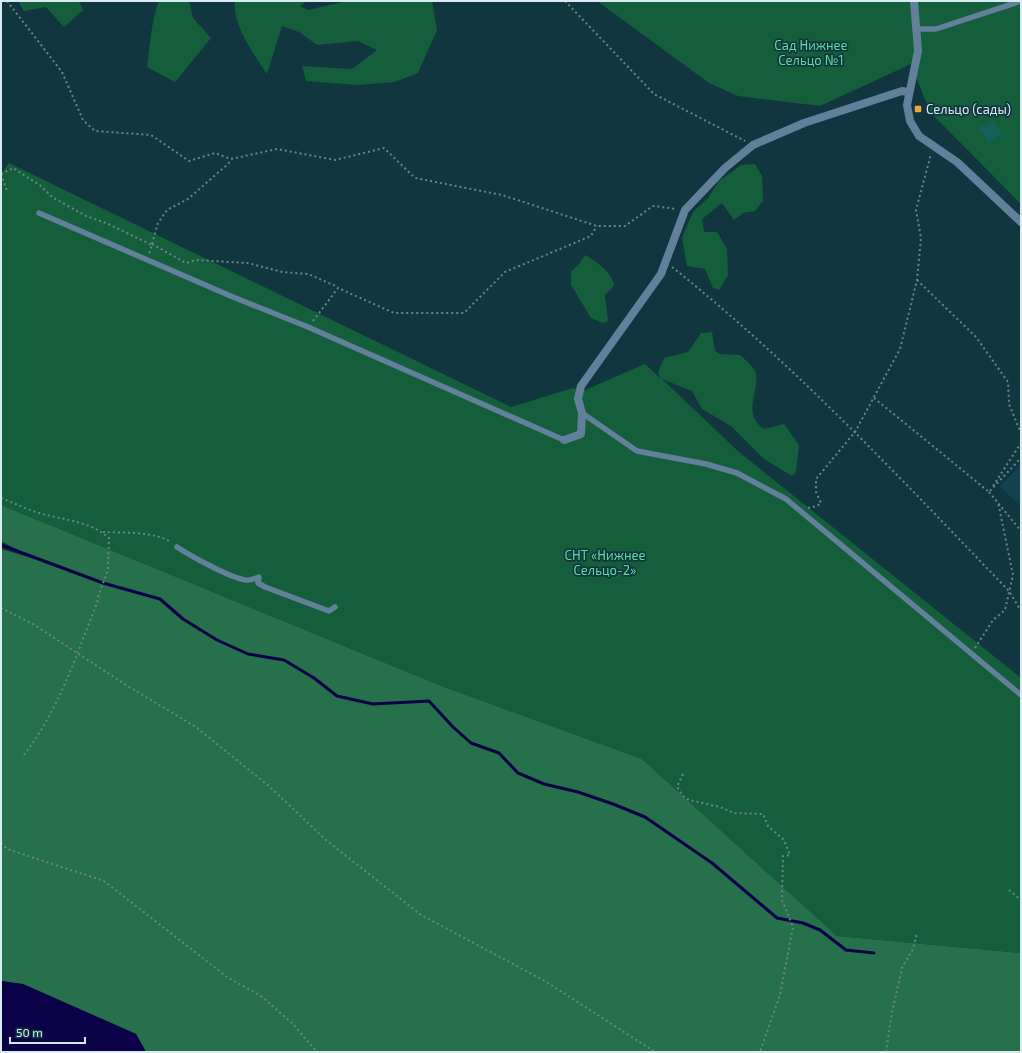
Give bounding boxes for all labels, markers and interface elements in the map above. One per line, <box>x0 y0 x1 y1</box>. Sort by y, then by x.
park label: Сад Нижнее Сельцо №1 <box>774 37 848 68</box>
place label: Сельцо (сады) <box>926 101 1011 117</box>
marker: Сельцо (сады) <box>913 104 923 114</box>
park label: СНТ «Нижнее Сельцо-2» <box>564 547 646 578</box>
scale bar <box>10 1019 85 1045</box>
text: 50 m <box>16 1025 43 1039</box>

